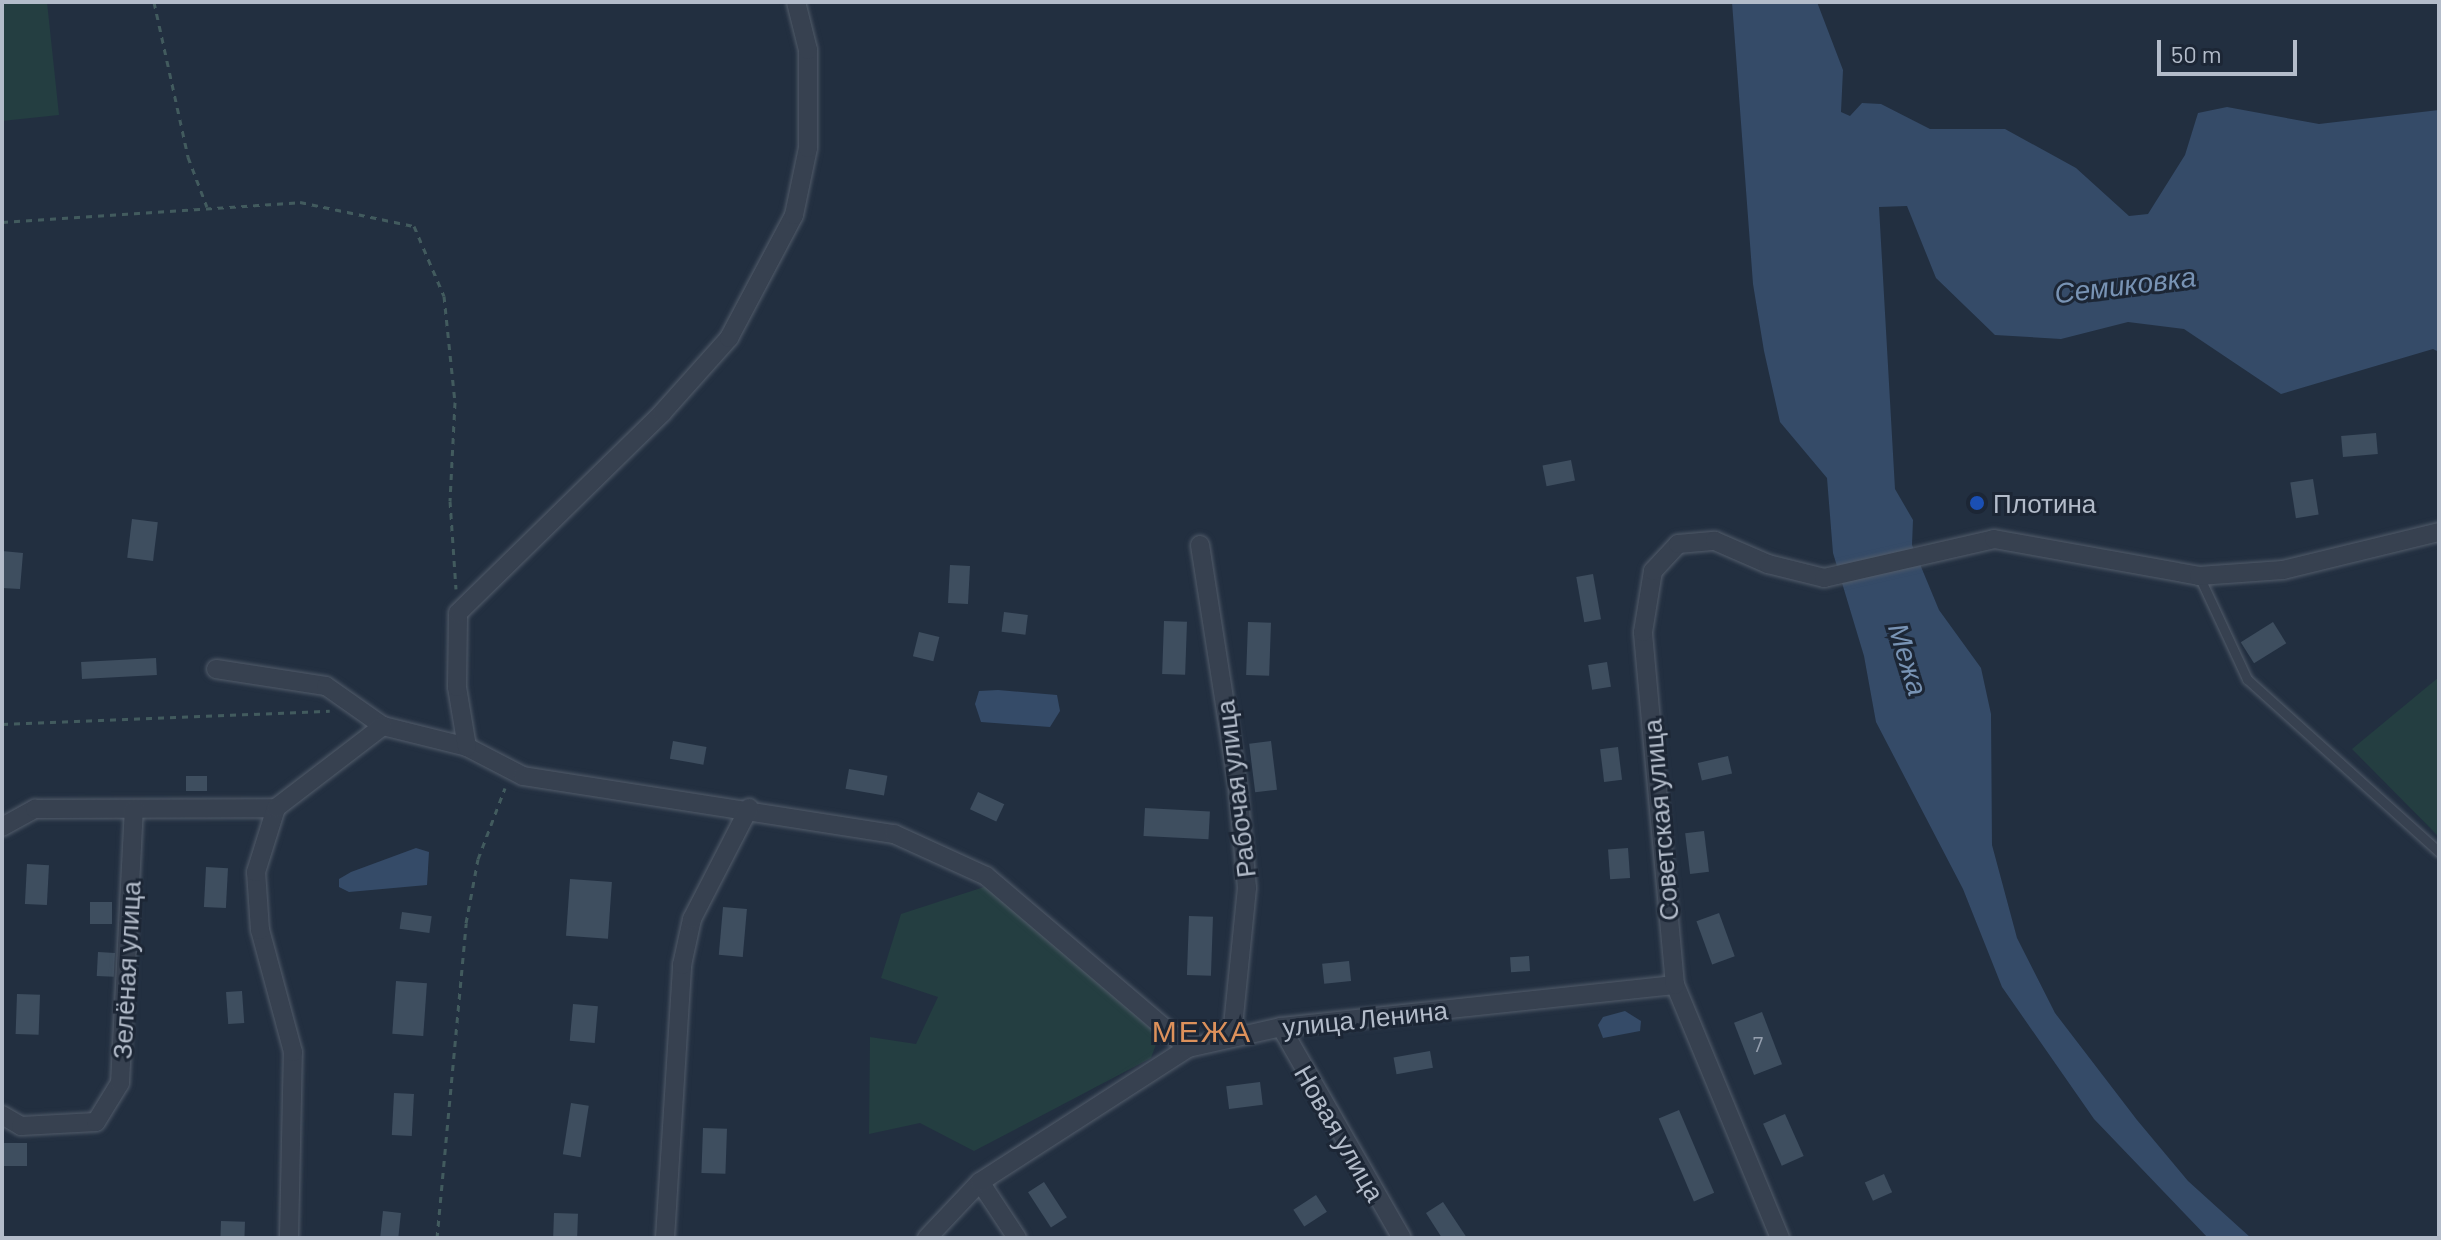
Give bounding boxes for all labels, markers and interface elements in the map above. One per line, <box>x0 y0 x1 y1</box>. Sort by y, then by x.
scale bar <box>2161 24 2301 74</box>
text: 50 m <box>2171 39 2222 68</box>
water label: Семиковка <box>2052 259 2198 309</box>
place label: Плотина <box>1993 487 2096 519</box>
marker: Плотина <box>1968 494 1986 512</box>
water label: Межа <box>1882 619 1936 699</box>
street label: Рабочая улица <box>1209 699 1261 879</box>
street label: Советская улица <box>1636 718 1684 922</box>
street label: Зелёная улица <box>106 880 146 1060</box>
street label: улица Ленина <box>1281 994 1449 1042</box>
district label: МЕЖА <box>1152 1012 1252 1048</box>
house number: 7 <box>1753 1031 1763 1057</box>
street label: Новая улица <box>1288 1059 1392 1207</box>

